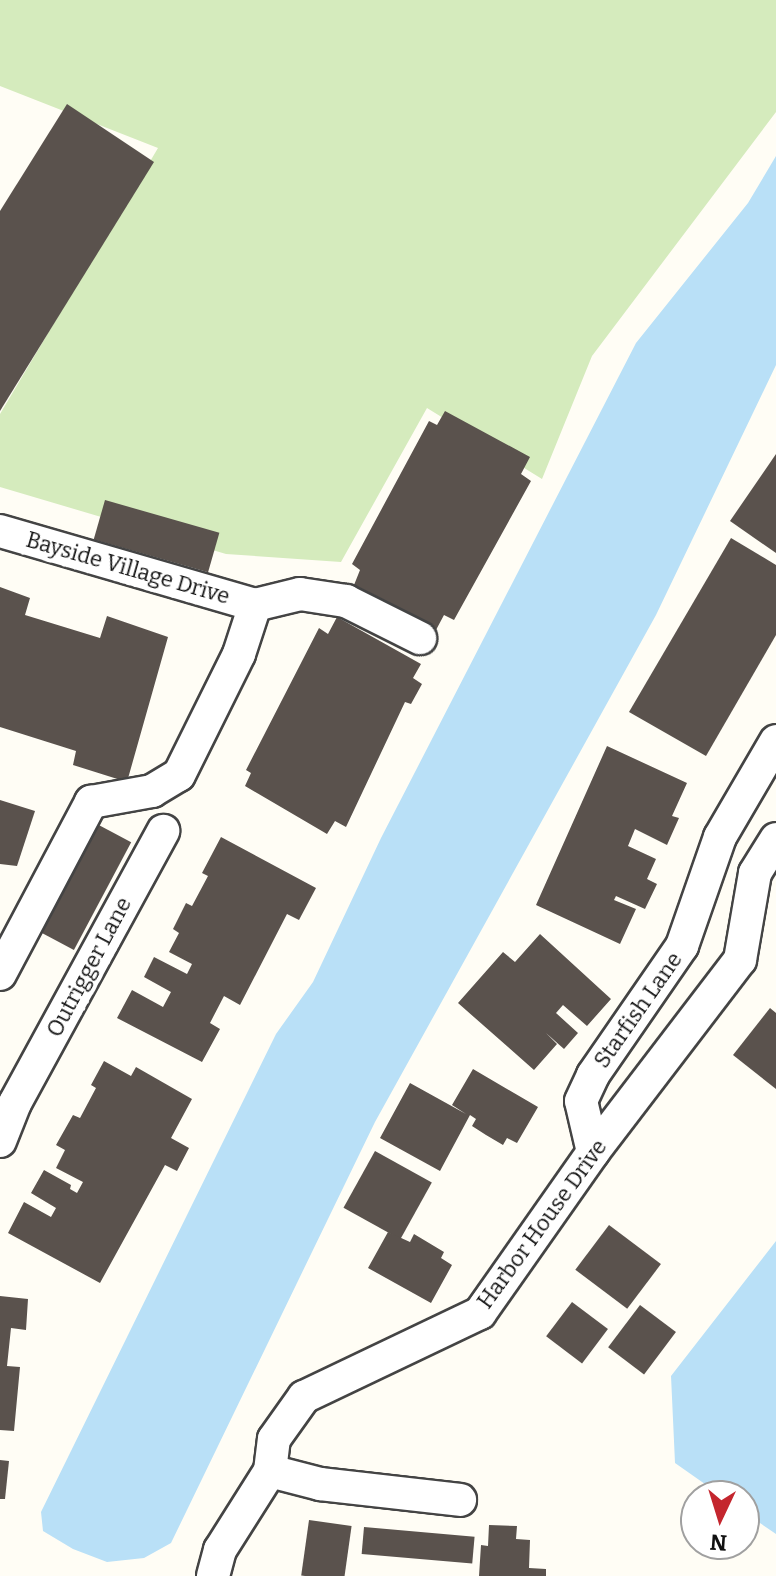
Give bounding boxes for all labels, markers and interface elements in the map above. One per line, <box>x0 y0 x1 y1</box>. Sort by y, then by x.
street label: Bayside Village Drive <box>23 526 233 610</box>
street label: Outrigger Lane <box>41 893 137 1041</box>
street label: Starfish Lane <box>588 947 688 1073</box>
street label: Harbor House Drive <box>472 1134 612 1314</box>
north arrow <box>680 1480 760 1560</box>
text: N <box>709 1528 728 1557</box>

